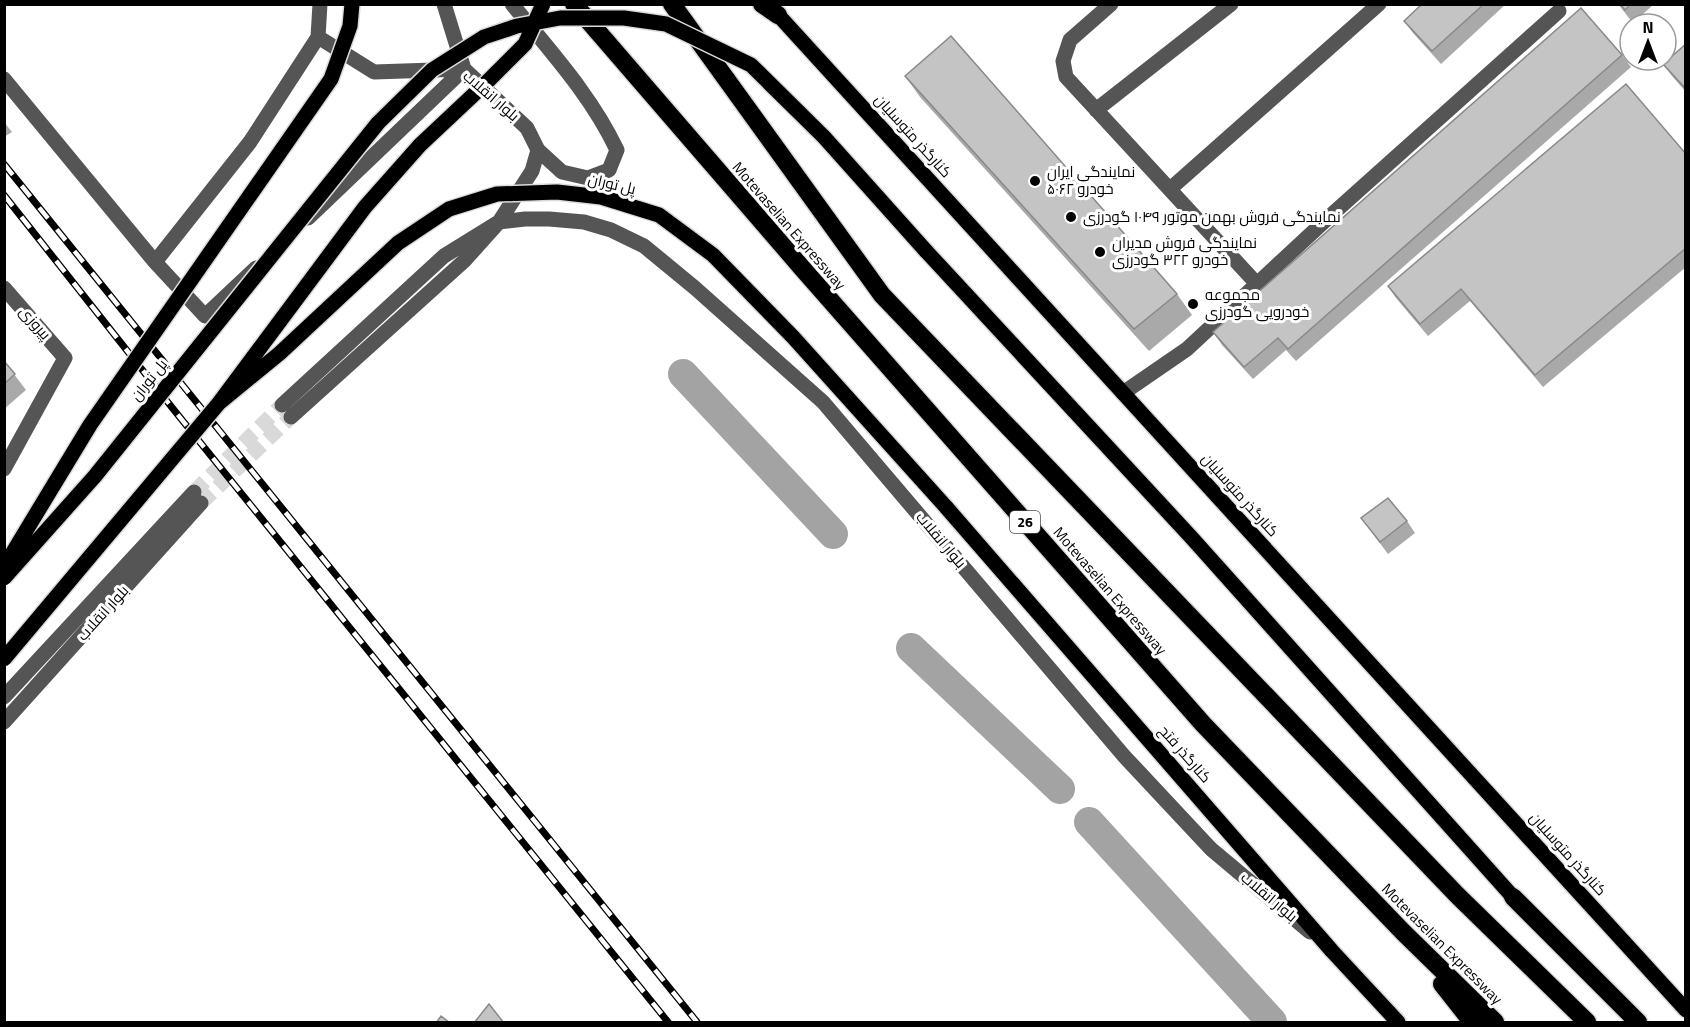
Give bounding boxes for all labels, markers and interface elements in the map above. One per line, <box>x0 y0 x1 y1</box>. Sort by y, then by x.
north arrow <box>1618 12 1678 72</box>
text: N <box>1642 15 1654 39</box>
street label: بلوار انقلاب <box>458 65 525 127</box>
street label: کنارگذر متوسلیان <box>869 89 957 183</box>
street label: Motevaselian Expressway <box>727 156 852 295</box>
place label: نمایندگی ایران خودرو ۵۰۶۲ <box>1047 160 1135 200</box>
street label: پل توران <box>586 167 638 200</box>
marker: نمایندگی ایران خودرو ۵۰۶۲ <box>1028 174 1042 188</box>
place label: نمایندگی فروش بهمن موتور ۱۰۴۹ گودرزی <box>1083 205 1341 228</box>
marker: نمایندگی فروش بهمن موتور ۱۰۴۹ گودرزی <box>1064 210 1078 224</box>
place label: نمایندگی فروش مدیران خودرو ۳۲۲ گودرزی <box>1112 231 1257 271</box>
marker: نمایندگی فروش مدیران خودرو ۳۲۲ گودرزی <box>1093 245 1107 259</box>
place label: مجموعه خودرویی گودرزی <box>1205 283 1309 323</box>
marker: مجموعه خودرویی گودرزی <box>1186 297 1200 311</box>
street label: پیروزی <box>14 301 57 345</box>
street label: پل توران <box>124 354 173 406</box>
street label: کنارگذر متوسلیان <box>1196 448 1284 542</box>
street label: بلوار انقلاب <box>911 506 972 573</box>
road number: 26 <box>1010 511 1040 533</box>
street label: Motevaselian Expressway <box>1048 521 1173 660</box>
street label: بلوار انقلاب <box>71 580 134 646</box>
street label: کنارگذر فتح <box>1154 720 1217 788</box>
street label: کنارگذر متوسلیان <box>1524 807 1612 901</box>
street label: بلوار انقلاب <box>1236 866 1303 927</box>
street label: Motevaselian Expressway <box>1376 878 1508 1010</box>

